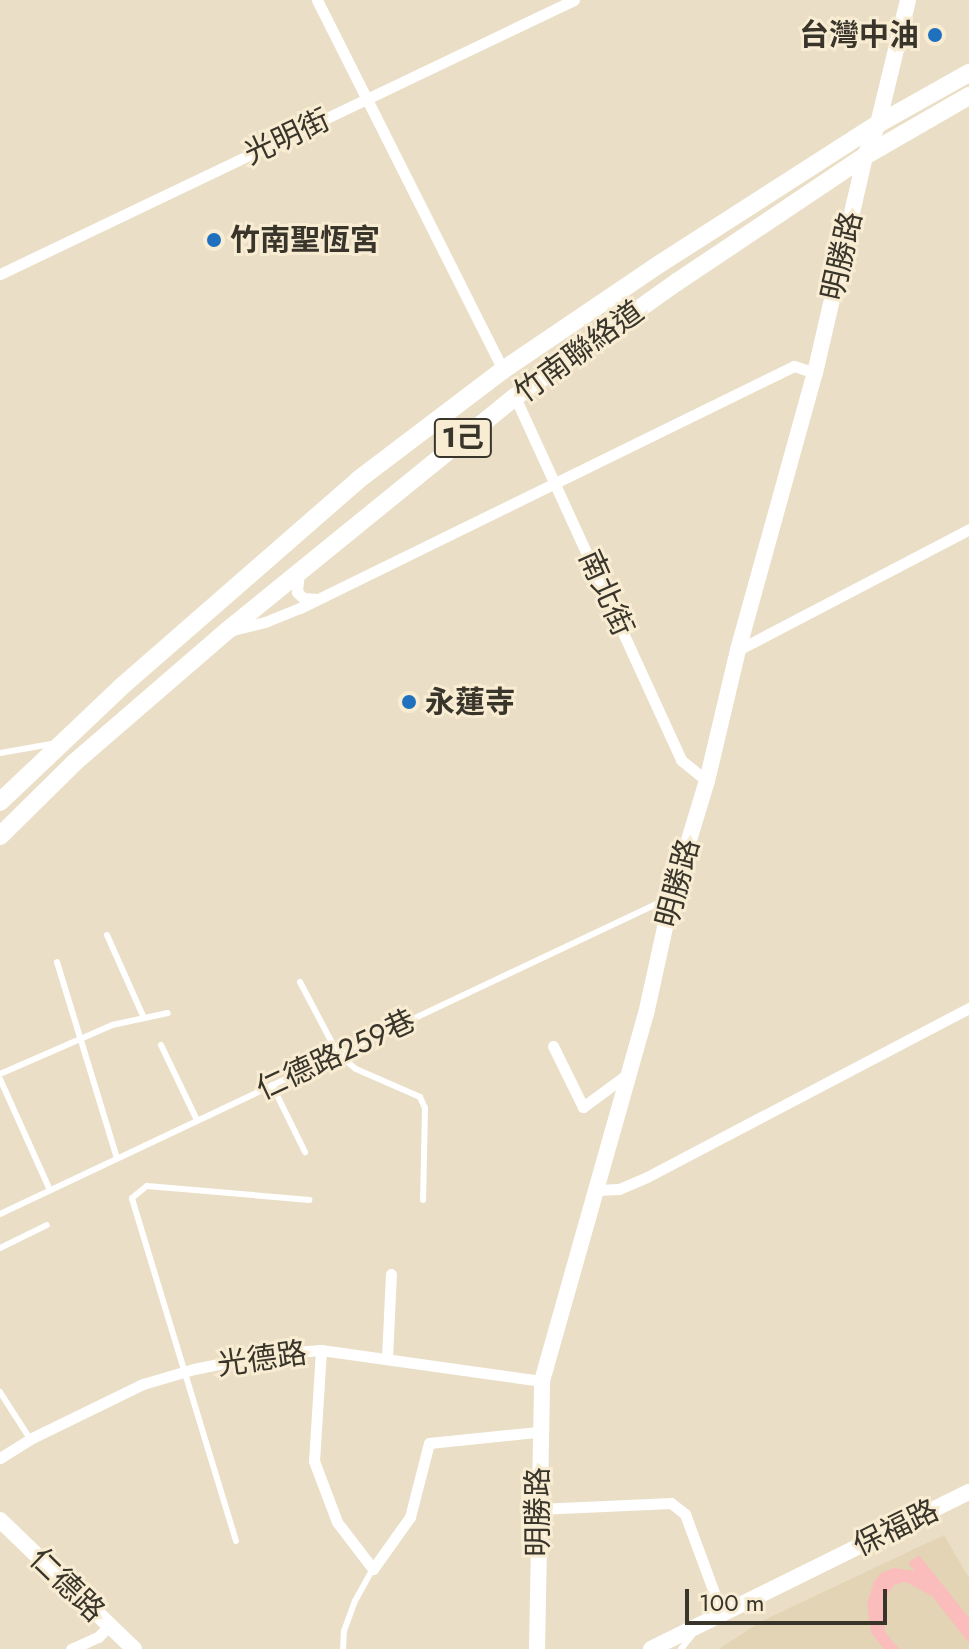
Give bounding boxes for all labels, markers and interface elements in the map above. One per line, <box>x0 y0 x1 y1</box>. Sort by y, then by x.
place label: 台灣中油 <box>799 17 919 53</box>
marker: 台灣中油 <box>926 26 944 44</box>
street label: 光明街 <box>239 102 335 172</box>
street label: 明勝路 <box>814 208 870 304</box>
place label: 竹南聖恆宮 <box>230 222 380 258</box>
marker: 竹南聖恆宮 <box>205 231 223 249</box>
street label: 竹南聯絡道 <box>508 293 650 411</box>
road number: 1己 <box>433 414 493 462</box>
street label: 南北街 <box>571 545 641 641</box>
place label: 永蓮寺 <box>425 684 515 720</box>
marker: 永蓮寺 <box>400 693 418 711</box>
street label: 明勝路 <box>649 835 707 931</box>
street label: 仁德路259巷 <box>251 1002 421 1108</box>
street label: 光德路 <box>215 1335 309 1383</box>
street label: 明勝路 <box>520 1467 556 1557</box>
street label: 保福路 <box>848 1492 944 1564</box>
street label: 仁德路 <box>22 1541 112 1629</box>
scale bar <box>689 1573 891 1623</box>
text: 100 m <box>699 1585 765 1620</box>

